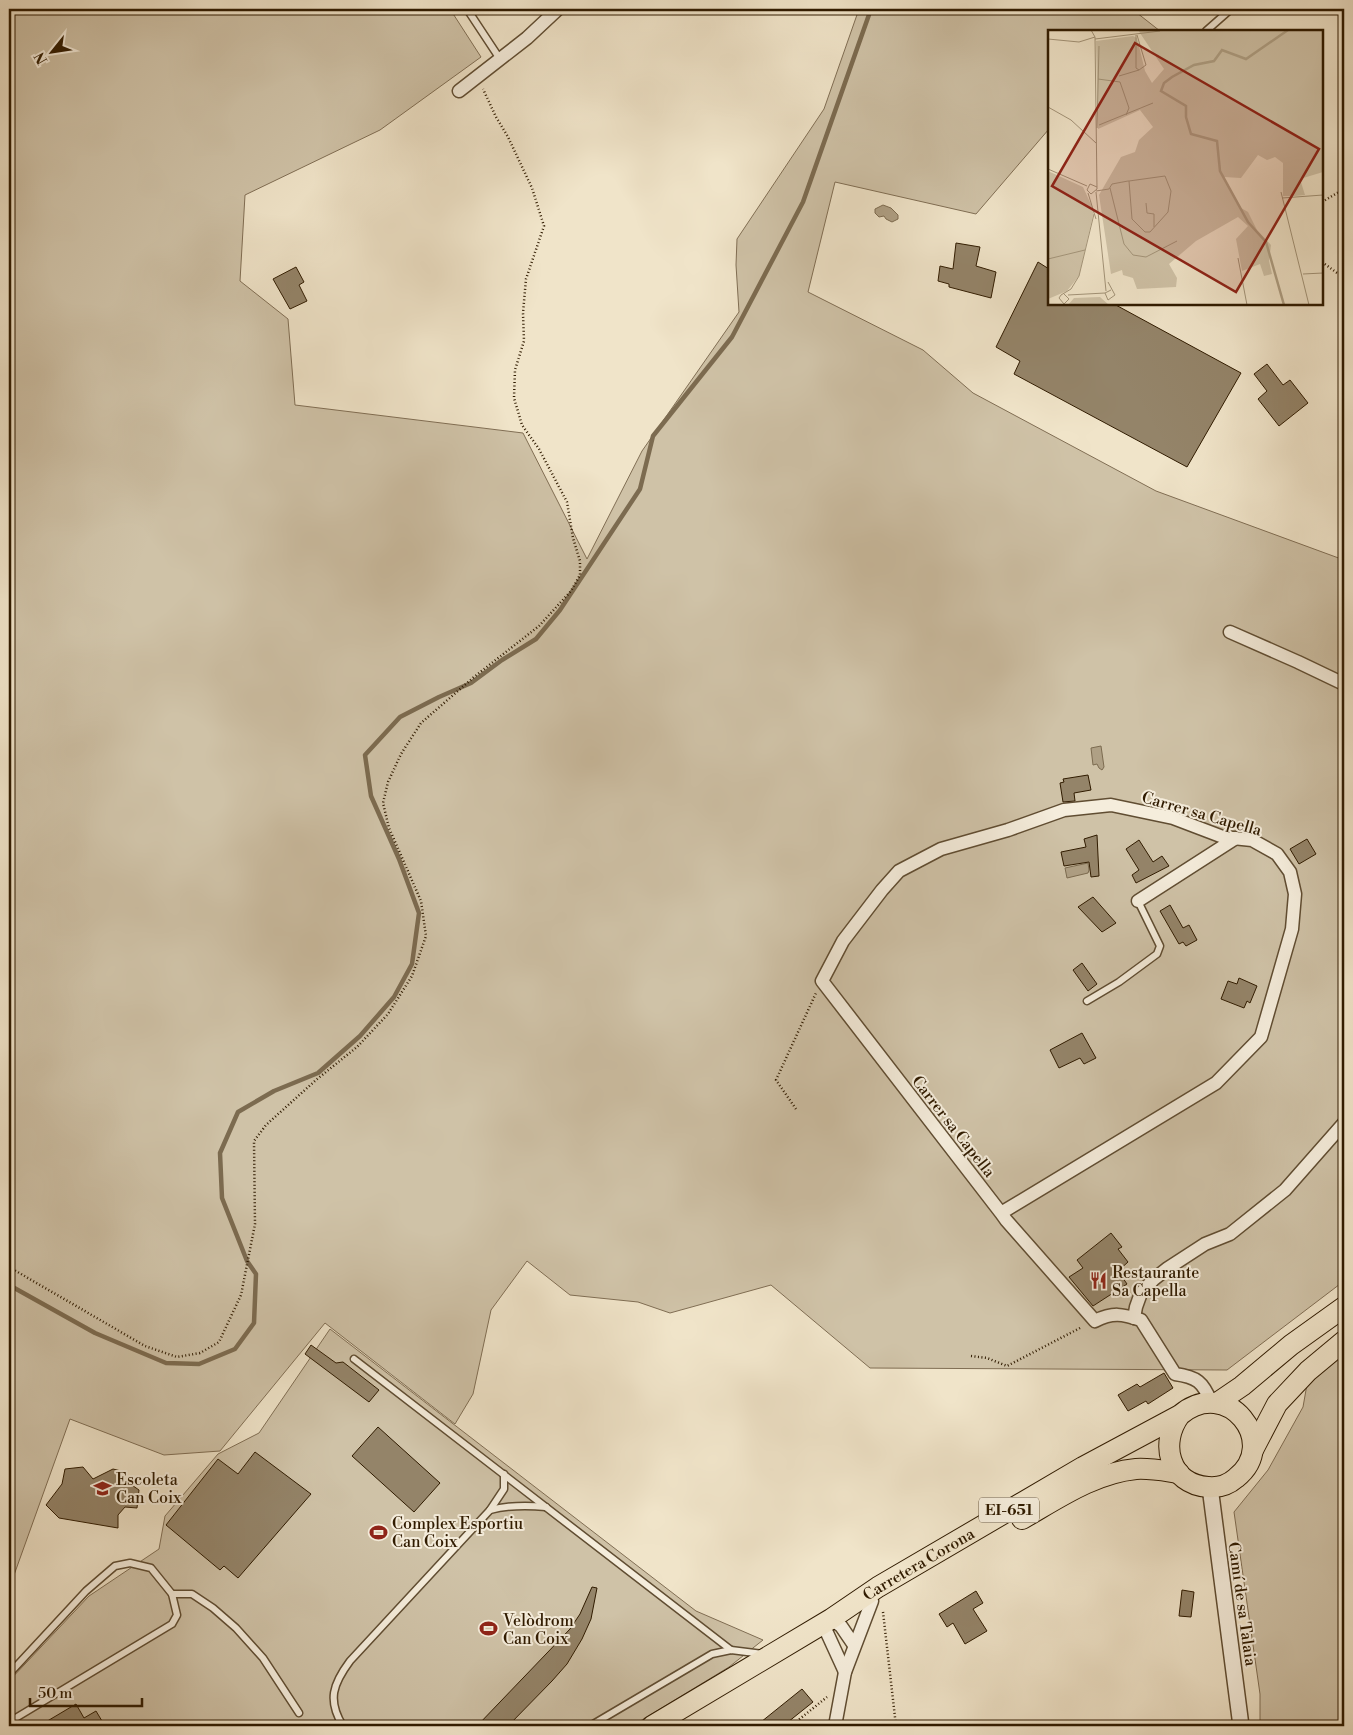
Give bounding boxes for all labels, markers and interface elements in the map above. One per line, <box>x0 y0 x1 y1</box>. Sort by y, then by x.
north arrow <box>28 28 78 78</box>
inset map <box>1048 30 1323 305</box>
text: N <box>31 49 52 67</box>
street label: Carrer sa Capella <box>1139 787 1265 841</box>
street label: Carrer sa Capella <box>907 1072 1000 1182</box>
place label: Restaurante Sa Capella <box>1112 1263 1199 1301</box>
restaurant icon: Restaurante Sa Capella <box>1088 1271 1108 1291</box>
place label: Escoleta Can Coix <box>116 1470 182 1508</box>
school or university icon: Escoleta Can Coix <box>92 1478 112 1498</box>
road number: EI-651 <box>979 1498 1039 1522</box>
place label: Complex Esportiu Can Coix <box>392 1514 523 1552</box>
sports icon: Complex Esportiu Can Coix <box>368 1522 388 1542</box>
street label: Carretera Corona <box>859 1523 979 1605</box>
street label: Camí de sa Talaia <box>1223 1541 1261 1668</box>
place label: Velòdrom Can Coix <box>502 1611 574 1649</box>
sports icon: Velòdrom Can Coix <box>479 1619 499 1639</box>
scale bar <box>30 1675 142 1707</box>
text: 50 m <box>38 1684 72 1703</box>

